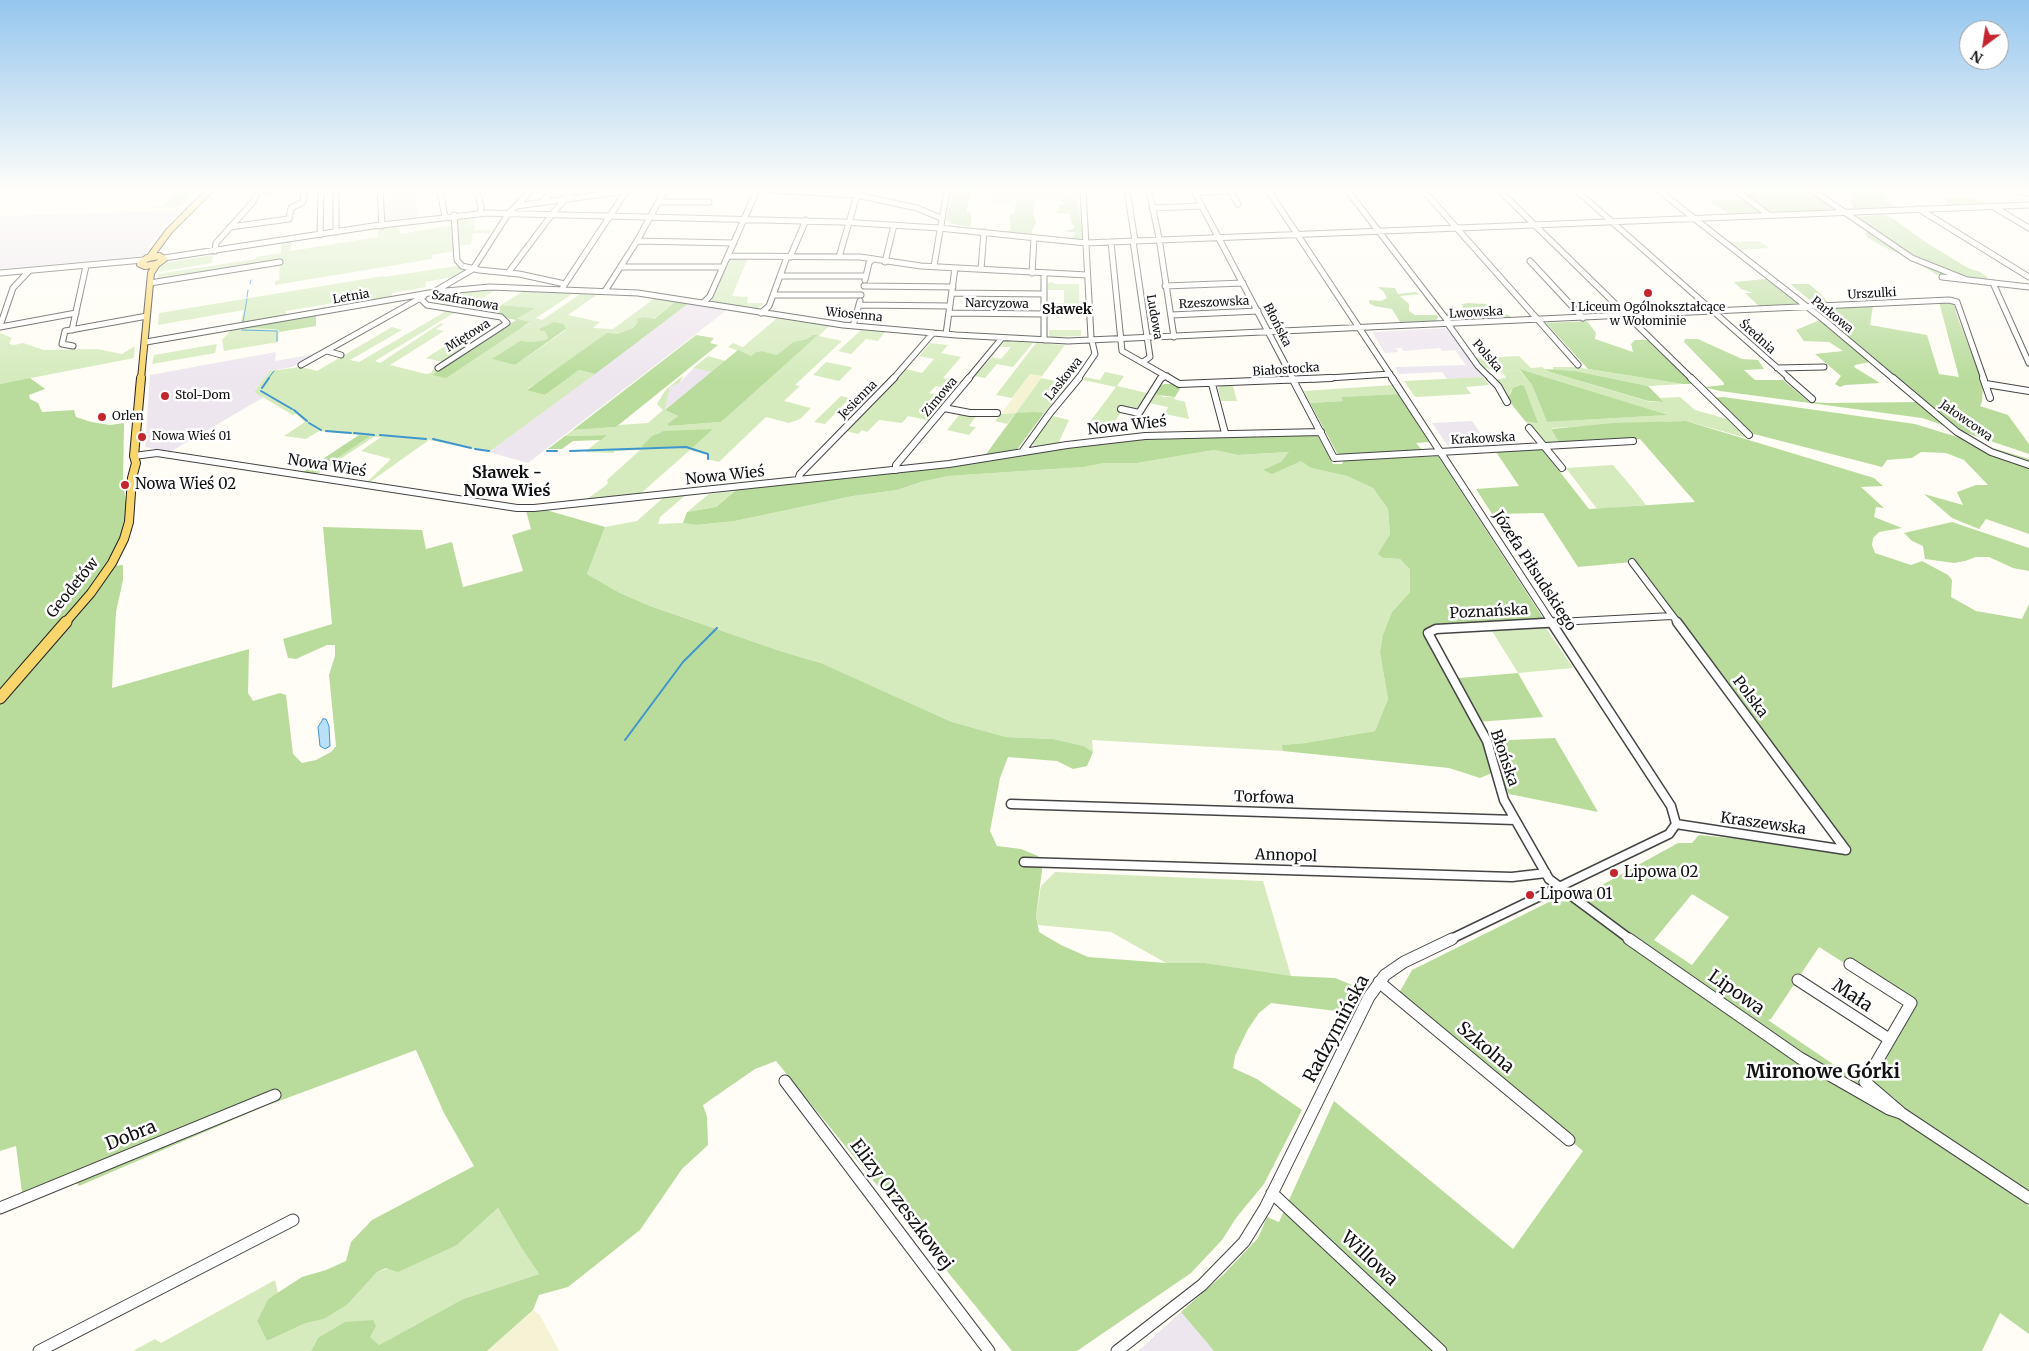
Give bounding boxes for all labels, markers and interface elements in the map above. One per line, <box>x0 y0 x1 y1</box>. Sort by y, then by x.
north arrow <box>1959 20 2009 70</box>
text: N <box>1967 46 1986 68</box>
street label: Urszulki <box>1847 286 1897 302</box>
street label: Letnia <box>332 287 370 307</box>
marker: I Liceum Ogólnokształcące w Wołominie <box>1642 287 1654 299</box>
street label: Szafranowa <box>430 288 500 314</box>
street label: Ludowa <box>1143 293 1165 341</box>
street label: Rzeszowska <box>1178 294 1250 312</box>
street label: Parkowa <box>1808 294 1856 336</box>
street label: Narcyzowa <box>965 296 1029 312</box>
street label: Błońska <box>1260 301 1294 349</box>
place label: I Liceum Ogólnokształcące w Wołominie <box>1571 301 1725 329</box>
district label: Sławek <box>1042 302 1092 318</box>
street label: Lwowska <box>1449 304 1503 322</box>
street label: Wiosenna <box>825 305 883 325</box>
street label: Miętowa <box>443 317 493 355</box>
street label: Średnia <box>1736 317 1778 357</box>
street label: Polska <box>1469 337 1505 375</box>
street label: Laskowa <box>1042 355 1086 403</box>
street label: Białostocka <box>1252 360 1320 380</box>
street label: Zimowa <box>919 374 961 420</box>
street label: Jesienna <box>836 378 880 422</box>
place label: Stol-Dom <box>175 389 230 403</box>
marker: Stol-Dom <box>159 390 171 402</box>
street label: Jałowcowa <box>1937 398 1995 444</box>
place label: Orlen <box>112 410 144 424</box>
marker: Orlen <box>96 411 108 423</box>
street label: Nowa Wieś <box>1087 413 1167 439</box>
place label: Nowa Wieś 01 <box>152 430 231 444</box>
street label: Krakowska <box>1450 430 1516 448</box>
marker: Nowa Wieś 01 <box>136 431 148 443</box>
street label: Nowa Wieś <box>286 451 368 481</box>
district label: Sławek - Nowa Wieś <box>464 463 550 501</box>
street label: Nowa Wieś <box>685 463 765 489</box>
place label: Nowa Wieś 02 <box>135 476 236 494</box>
marker: Nowa Wieś 02 <box>119 479 131 491</box>
street label: Józefa Piłsudskiego <box>1488 508 1580 634</box>
street label: Geodetów <box>43 554 103 622</box>
street label: Poznańska <box>1449 601 1529 623</box>
street label: Polska <box>1729 673 1771 721</box>
street label: Błońska <box>1486 727 1522 789</box>
street label: Torfowa <box>1234 788 1294 808</box>
street label: Kraszewska <box>1719 809 1807 839</box>
street label: Annopol <box>1255 846 1317 866</box>
place label: Lipowa 02 <box>1624 864 1699 882</box>
marker: Lipowa 02 <box>1608 867 1620 879</box>
place label: Lipowa 01 <box>1540 886 1612 904</box>
marker: Lipowa 01 <box>1524 889 1536 901</box>
street label: Lipowa <box>1704 966 1768 1020</box>
street label: Radzymińska <box>1300 971 1374 1087</box>
street label: Mała <box>1828 975 1876 1017</box>
street label: Szkolna <box>1452 1018 1518 1078</box>
district label: Mironowe Górki <box>1746 1062 1900 1084</box>
street label: Dobra <box>103 1116 159 1156</box>
street label: Elizy Orzeszkowej <box>845 1135 957 1275</box>
street label: Willowa <box>1336 1227 1402 1291</box>

